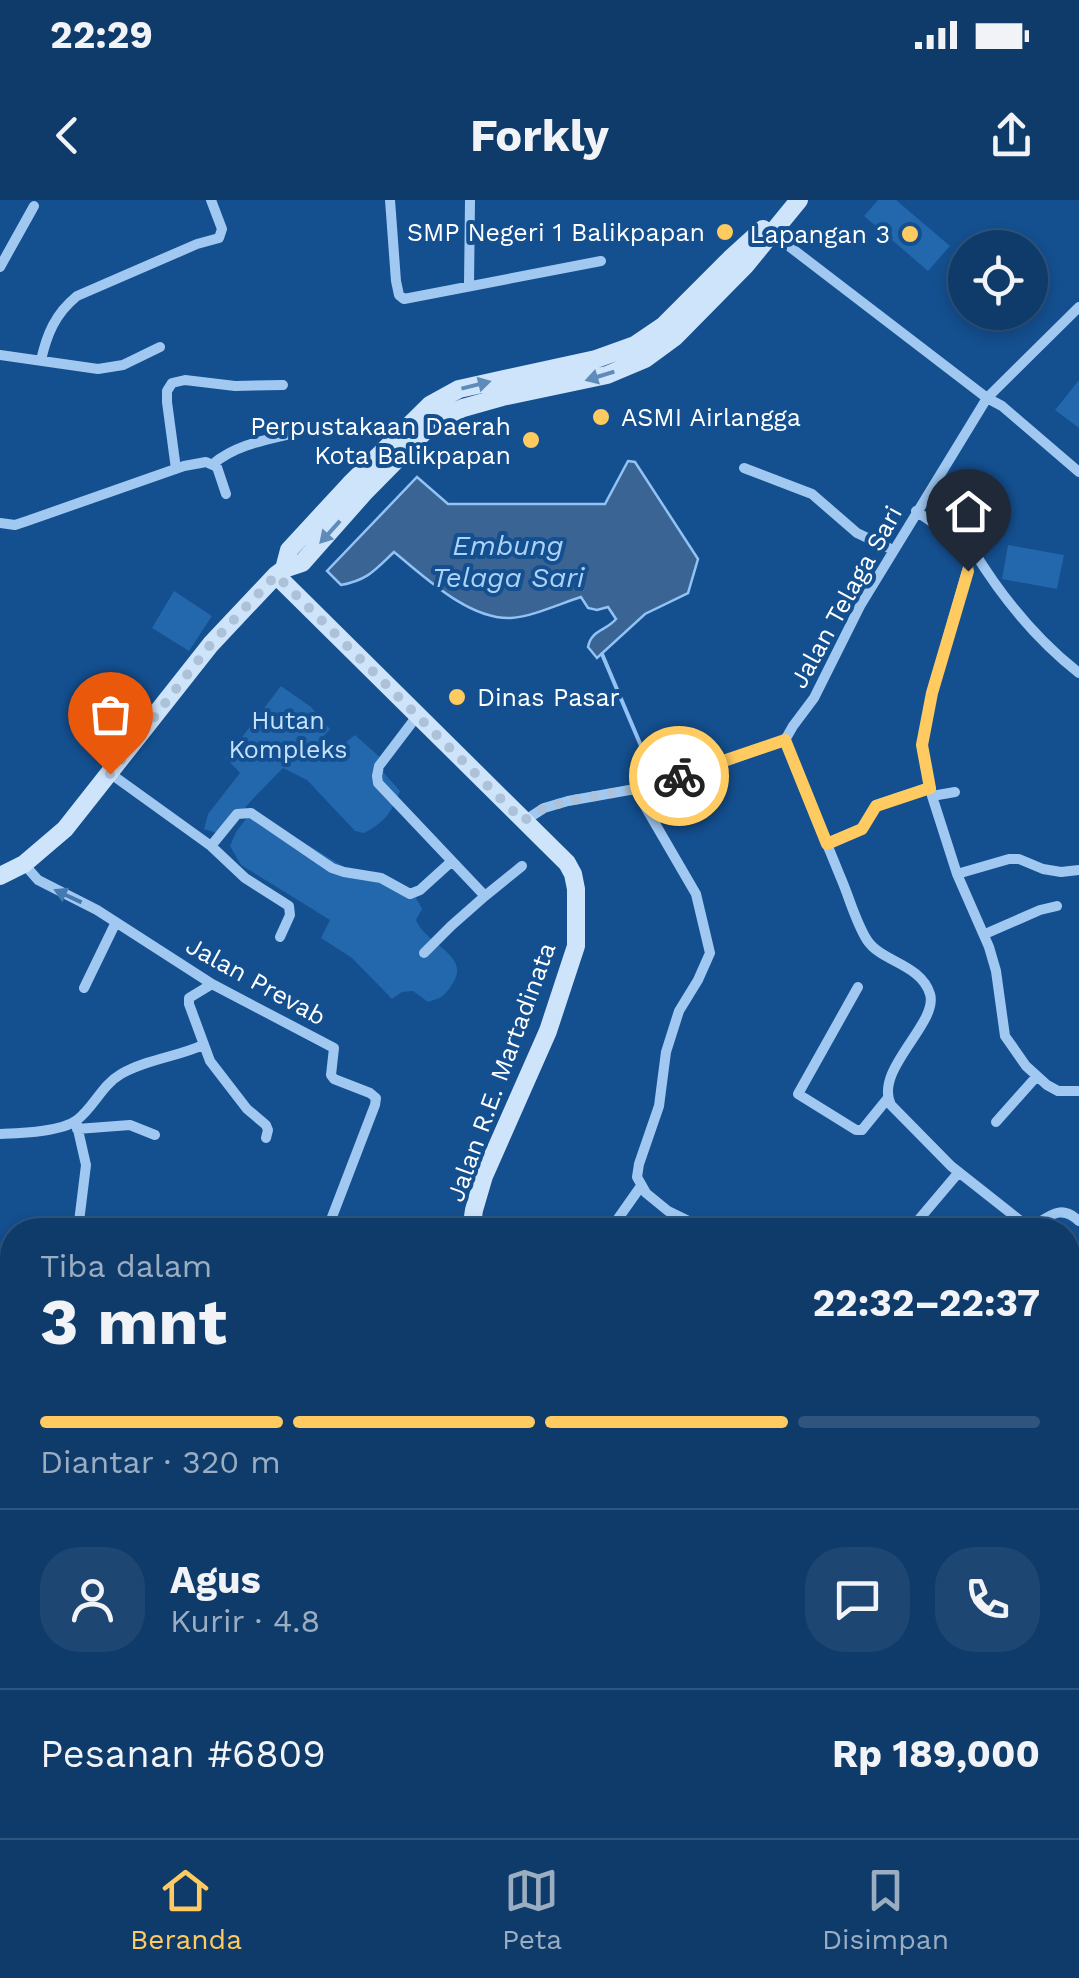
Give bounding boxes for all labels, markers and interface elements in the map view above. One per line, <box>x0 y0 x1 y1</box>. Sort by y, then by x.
text: 22:29 <box>50 13 153 57</box>
icon: back <box>40 108 95 163</box>
icon: share <box>984 108 1039 163</box>
text: Forkly <box>470 109 609 162</box>
place label: SMP Negeri 1 Balikpapan <box>407 218 705 247</box>
place label: Lapangan 3 <box>750 220 890 249</box>
marker: SMP Negeri 1 Balikpapan <box>714 221 736 243</box>
marker: Lapangan 3 <box>899 223 921 245</box>
map controls <box>948 230 1048 330</box>
button: locate <box>948 230 1048 330</box>
one-way arrow <box>584 369 615 384</box>
one-way arrow <box>461 377 492 392</box>
place label: ASMI Airlangga <box>621 403 801 432</box>
marker: ASMI Airlangga <box>590 406 612 428</box>
place label: Perpustakaan Daerah Kota Balikpapan <box>250 412 511 470</box>
marker: Perpustakaan Daerah Kota Balikpapan <box>520 429 542 451</box>
pin <box>926 469 1011 572</box>
icon: home <box>941 484 996 539</box>
street label: Jalan Telaga Sari <box>784 501 908 693</box>
one-way arrow <box>319 519 341 544</box>
water label: Embung Telaga Sari <box>432 529 585 594</box>
pin <box>68 672 153 775</box>
place label: Dinas Pasar <box>477 683 620 712</box>
marker: Dinas Pasar <box>446 686 468 708</box>
icon: bag <box>83 687 138 742</box>
park label: Hutan Kompleks <box>228 706 348 764</box>
courier <box>629 726 729 826</box>
icon: bike <box>652 749 707 804</box>
one-way arrow <box>53 887 82 904</box>
street label: Jalan Prevab <box>181 931 331 1031</box>
street label: Jalan R.E. Martadinata <box>441 939 561 1205</box>
text: Tiba dalam <box>40 1247 212 1285</box>
text: 22:32–22:37 <box>812 1281 1040 1325</box>
text: 3 mnt <box>40 1284 227 1360</box>
text: Diantar · 320 m <box>40 1443 281 1481</box>
button: person <box>40 1547 145 1652</box>
button: chat <box>805 1547 910 1652</box>
button: phone <box>935 1547 1040 1652</box>
text: Agus <box>170 1558 261 1602</box>
text: Kurir · 4.8 <box>170 1602 320 1640</box>
text: Pesanan #6809 <box>40 1732 326 1776</box>
text: Rp 189,000 <box>832 1732 1040 1776</box>
tab: Beranda <box>130 1863 242 1956</box>
tab: Peta <box>502 1863 562 1956</box>
tab: Disimpan <box>822 1863 949 1956</box>

